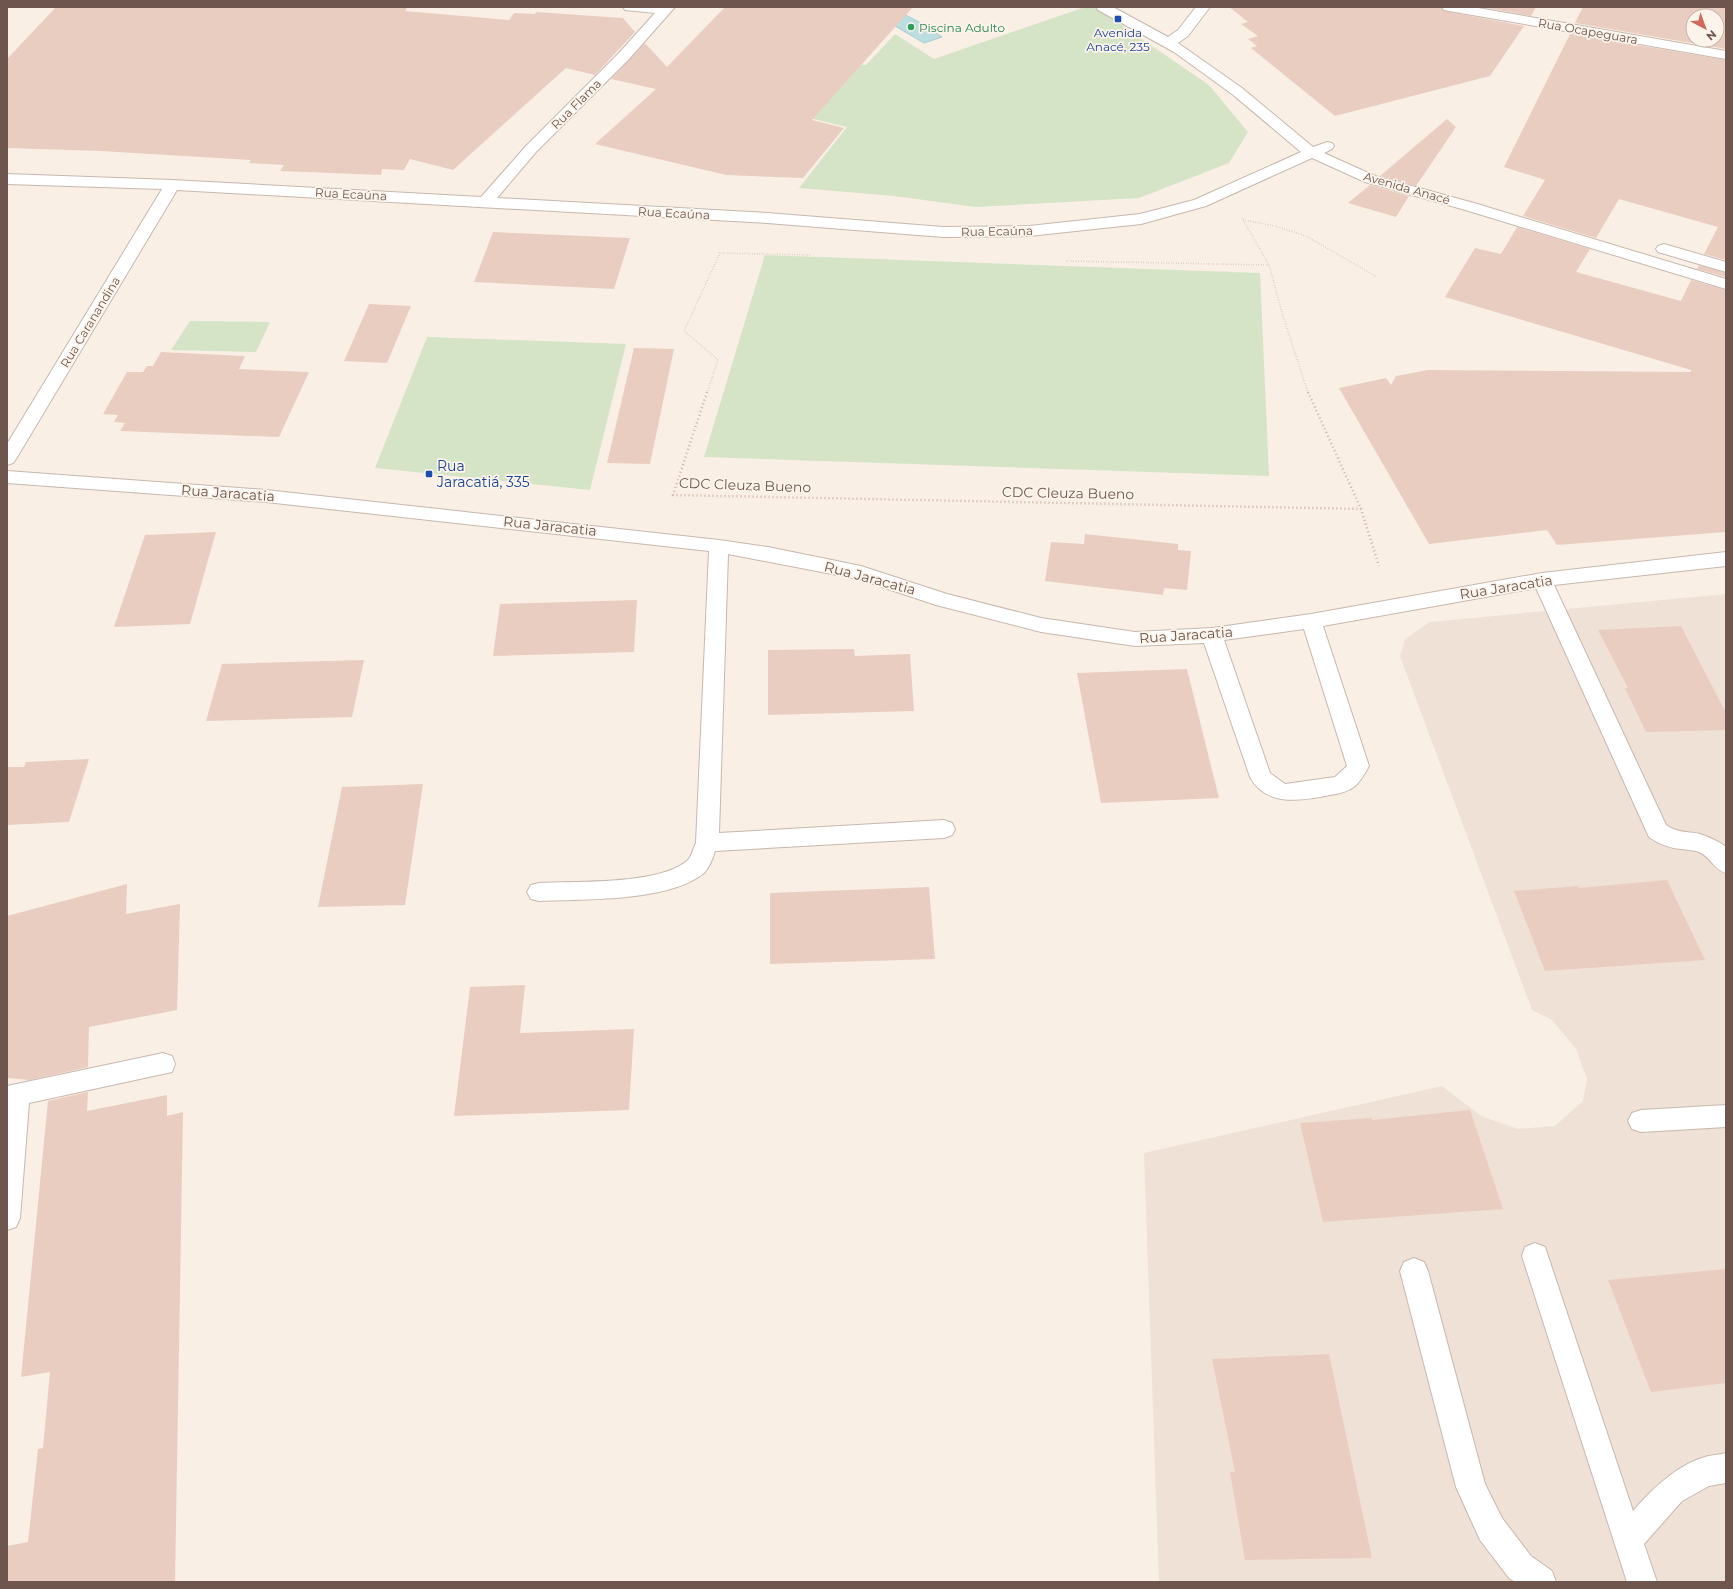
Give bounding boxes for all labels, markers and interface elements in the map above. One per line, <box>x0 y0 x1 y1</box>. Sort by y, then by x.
north arrow <box>1685 8 1725 48</box>
marker: Avenida Anacé, 235 <box>1113 14 1123 24</box>
street label: Rua Ocapeguara <box>1537 15 1639 47</box>
place label: Piscina Adulto <box>919 20 1005 35</box>
marker: Piscina Adulto <box>906 22 916 32</box>
place label: Avenida Anacé, 235 <box>1086 25 1150 54</box>
text: N <box>1704 27 1720 44</box>
street label: Rua Flama <box>548 76 604 132</box>
street label: Avenida Anacé <box>1362 168 1452 208</box>
street label: Rua Ecaúna <box>315 185 387 203</box>
street label: Rua Ecaúna <box>638 204 710 222</box>
street label: Rua Ecaúna <box>961 223 1033 239</box>
street label: Rua Caranandina <box>57 274 123 370</box>
place label: Rua Jaracatiá, 335 <box>436 457 530 491</box>
marker: Rua Jaracatiá, 335 <box>424 469 434 479</box>
street label: CDC Cleuza Bueno <box>679 474 812 496</box>
street label: Rua Jaracatia <box>181 481 275 505</box>
street label: CDC Cleuza Bueno <box>1002 483 1135 503</box>
street label: Rua Jaracatia <box>502 512 598 540</box>
street label: Rua Jaracatia <box>822 557 918 599</box>
street label: Rua Jaracatia <box>1458 571 1554 603</box>
street label: Rua Jaracatia <box>1139 623 1233 647</box>

